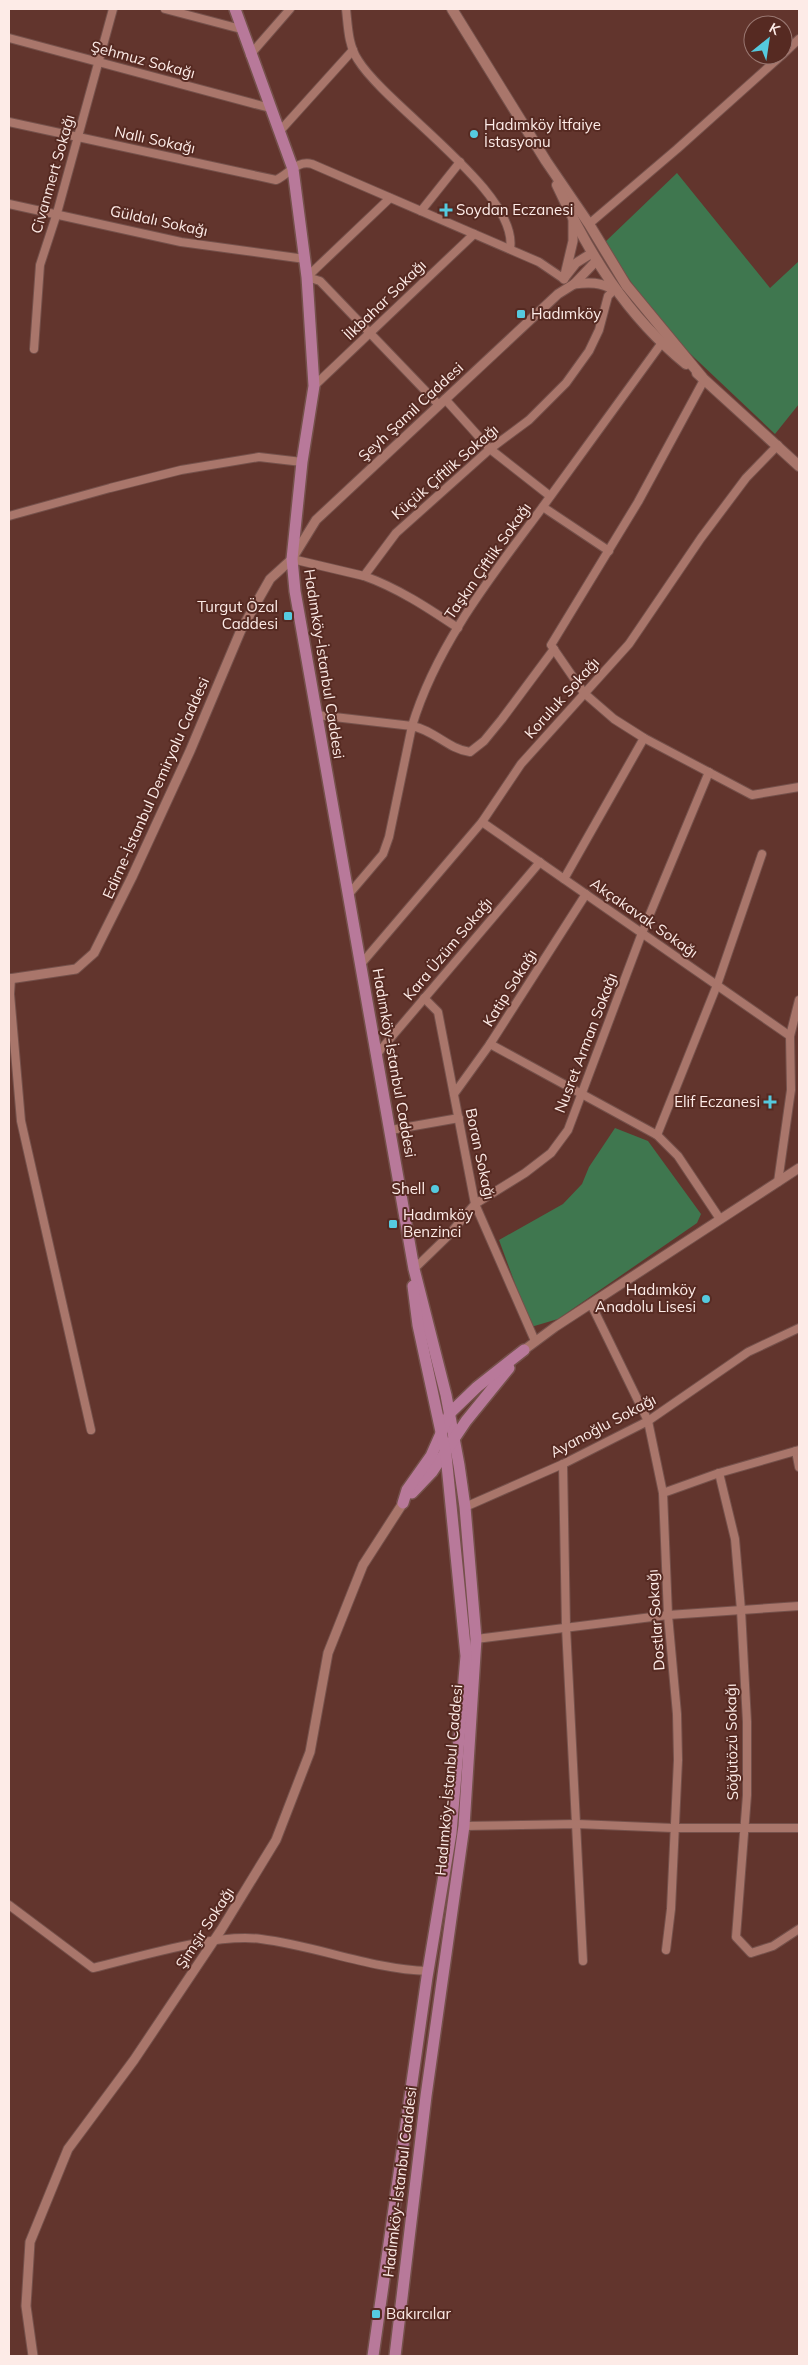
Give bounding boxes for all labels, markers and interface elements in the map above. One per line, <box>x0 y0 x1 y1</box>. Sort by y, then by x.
north arrow <box>743 15 793 65</box>
text: K <box>766 19 784 39</box>
street label: Şehmuz Sokağı <box>89 36 197 83</box>
street label: Civanmert Sokağı <box>26 112 79 236</box>
place label: Hadımköy İtfaiye İstasyonu <box>484 115 601 151</box>
street label: Nallı Sokağı <box>113 122 197 157</box>
marker: Hadımköy İtfaiye İstasyonu <box>468 128 480 140</box>
place label: Soydan Eczanesi <box>456 200 573 219</box>
street label: Güldalı Sokağı <box>109 201 210 240</box>
marker: Soydan Eczanesi <box>440 204 452 216</box>
street label: İlkbahar Sokağı <box>339 255 430 344</box>
place label: Hadımköy <box>531 304 601 323</box>
marker: Hadımköy <box>515 308 527 320</box>
street label: Şeyh Şamil Caddesi <box>354 358 467 465</box>
street label: Küçük Çiftlik Sokağı <box>387 420 502 523</box>
street label: Taşkın Çiftlik Sokağı <box>440 499 535 623</box>
street label: Hadımköy-İstanbul Caddesi <box>300 568 349 760</box>
place label: Turgut Özal Caddesi <box>197 597 278 633</box>
marker: Turgut Özal Caddesi <box>282 610 294 622</box>
street label: Koruluk Sokağı <box>520 653 603 742</box>
street label: Edirne-İstanbul Demiryolu Caddesi <box>98 674 213 902</box>
street label: Akçakavak Sokağı <box>587 873 702 962</box>
street label: Kara Üzüm Sokağı <box>399 893 496 1004</box>
street label: Katip Sokağı <box>478 946 541 1030</box>
street label: Hadımköy-İstanbul Caddesi <box>368 967 421 1159</box>
street label: Nusret Arman Sokağı <box>550 970 621 1116</box>
place label: Elif Eczanesi <box>674 1092 760 1111</box>
marker: Elif Eczanesi <box>764 1096 776 1108</box>
street label: Boran Sokağı <box>462 1106 499 1201</box>
place label: Shell <box>392 1179 425 1198</box>
marker: Shell <box>429 1183 441 1195</box>
place label: Hadımköy Benzinci <box>403 1205 473 1241</box>
marker: Hadımköy Benzinci <box>387 1218 399 1230</box>
place label: Hadımköy Anadolu Lisesi <box>595 1280 696 1316</box>
marker: Hadımköy Anadolu Lisesi <box>700 1293 712 1305</box>
street label: Ayanoğlu Sokağı <box>547 1390 659 1461</box>
street label: Dostlar Sokağı <box>642 1569 669 1671</box>
street label: Söğütözü Sokağı <box>721 1683 742 1801</box>
street label: Hadımköy-İstanbul Caddesi <box>431 1684 466 1876</box>
street label: Şimşir Sokağı <box>171 1883 238 1972</box>
street label: Hadımköy-İstanbul Caddesi <box>378 2086 421 2278</box>
place label: Bakırcılar <box>386 2304 451 2323</box>
marker: Bakırcılar <box>370 2308 382 2320</box>

